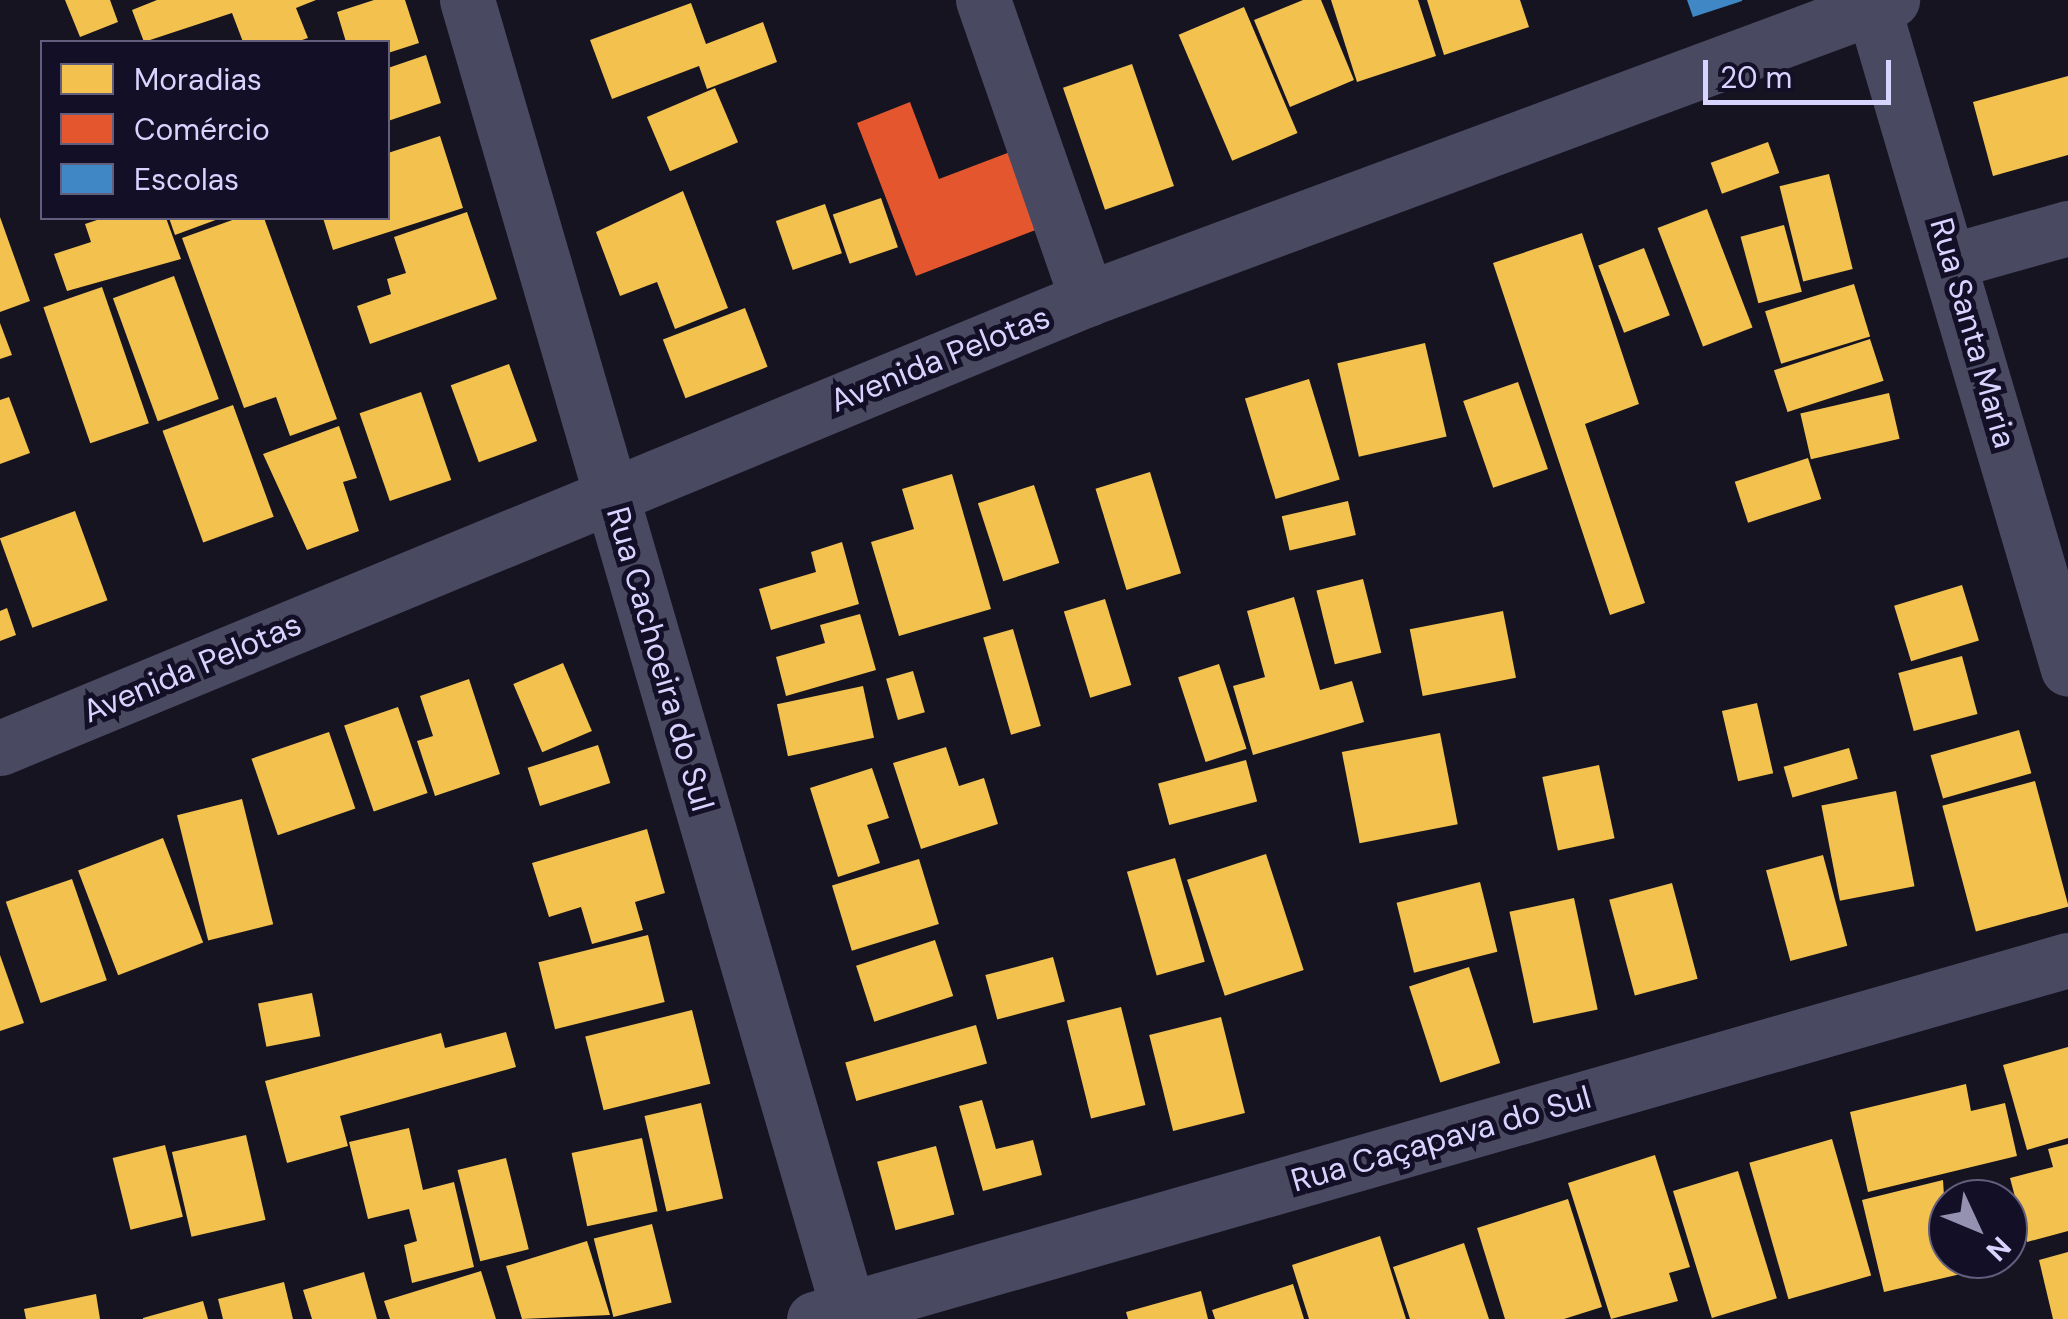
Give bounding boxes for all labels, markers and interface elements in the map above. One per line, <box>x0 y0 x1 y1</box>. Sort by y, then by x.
legend <box>40 40 390 220</box>
scale bar <box>1708 40 1896 102</box>
text: 20 m <box>1720 58 1792 97</box>
text: Moradias <box>134 60 262 99</box>
text: Comércio <box>134 110 270 149</box>
text: Escolas <box>134 160 239 199</box>
street label: Rua Santa Maria <box>1922 214 2024 452</box>
street label: Avenida Pelotas <box>825 298 1055 420</box>
street label: Rua Cachoeira do Sul <box>598 503 722 815</box>
street label: Avenida Pelotas <box>77 605 307 731</box>
street label: Rua Caçapava do Sul <box>1287 1078 1595 1200</box>
north arrow <box>1928 1179 2028 1279</box>
text: N <box>1978 1229 2019 1269</box>

